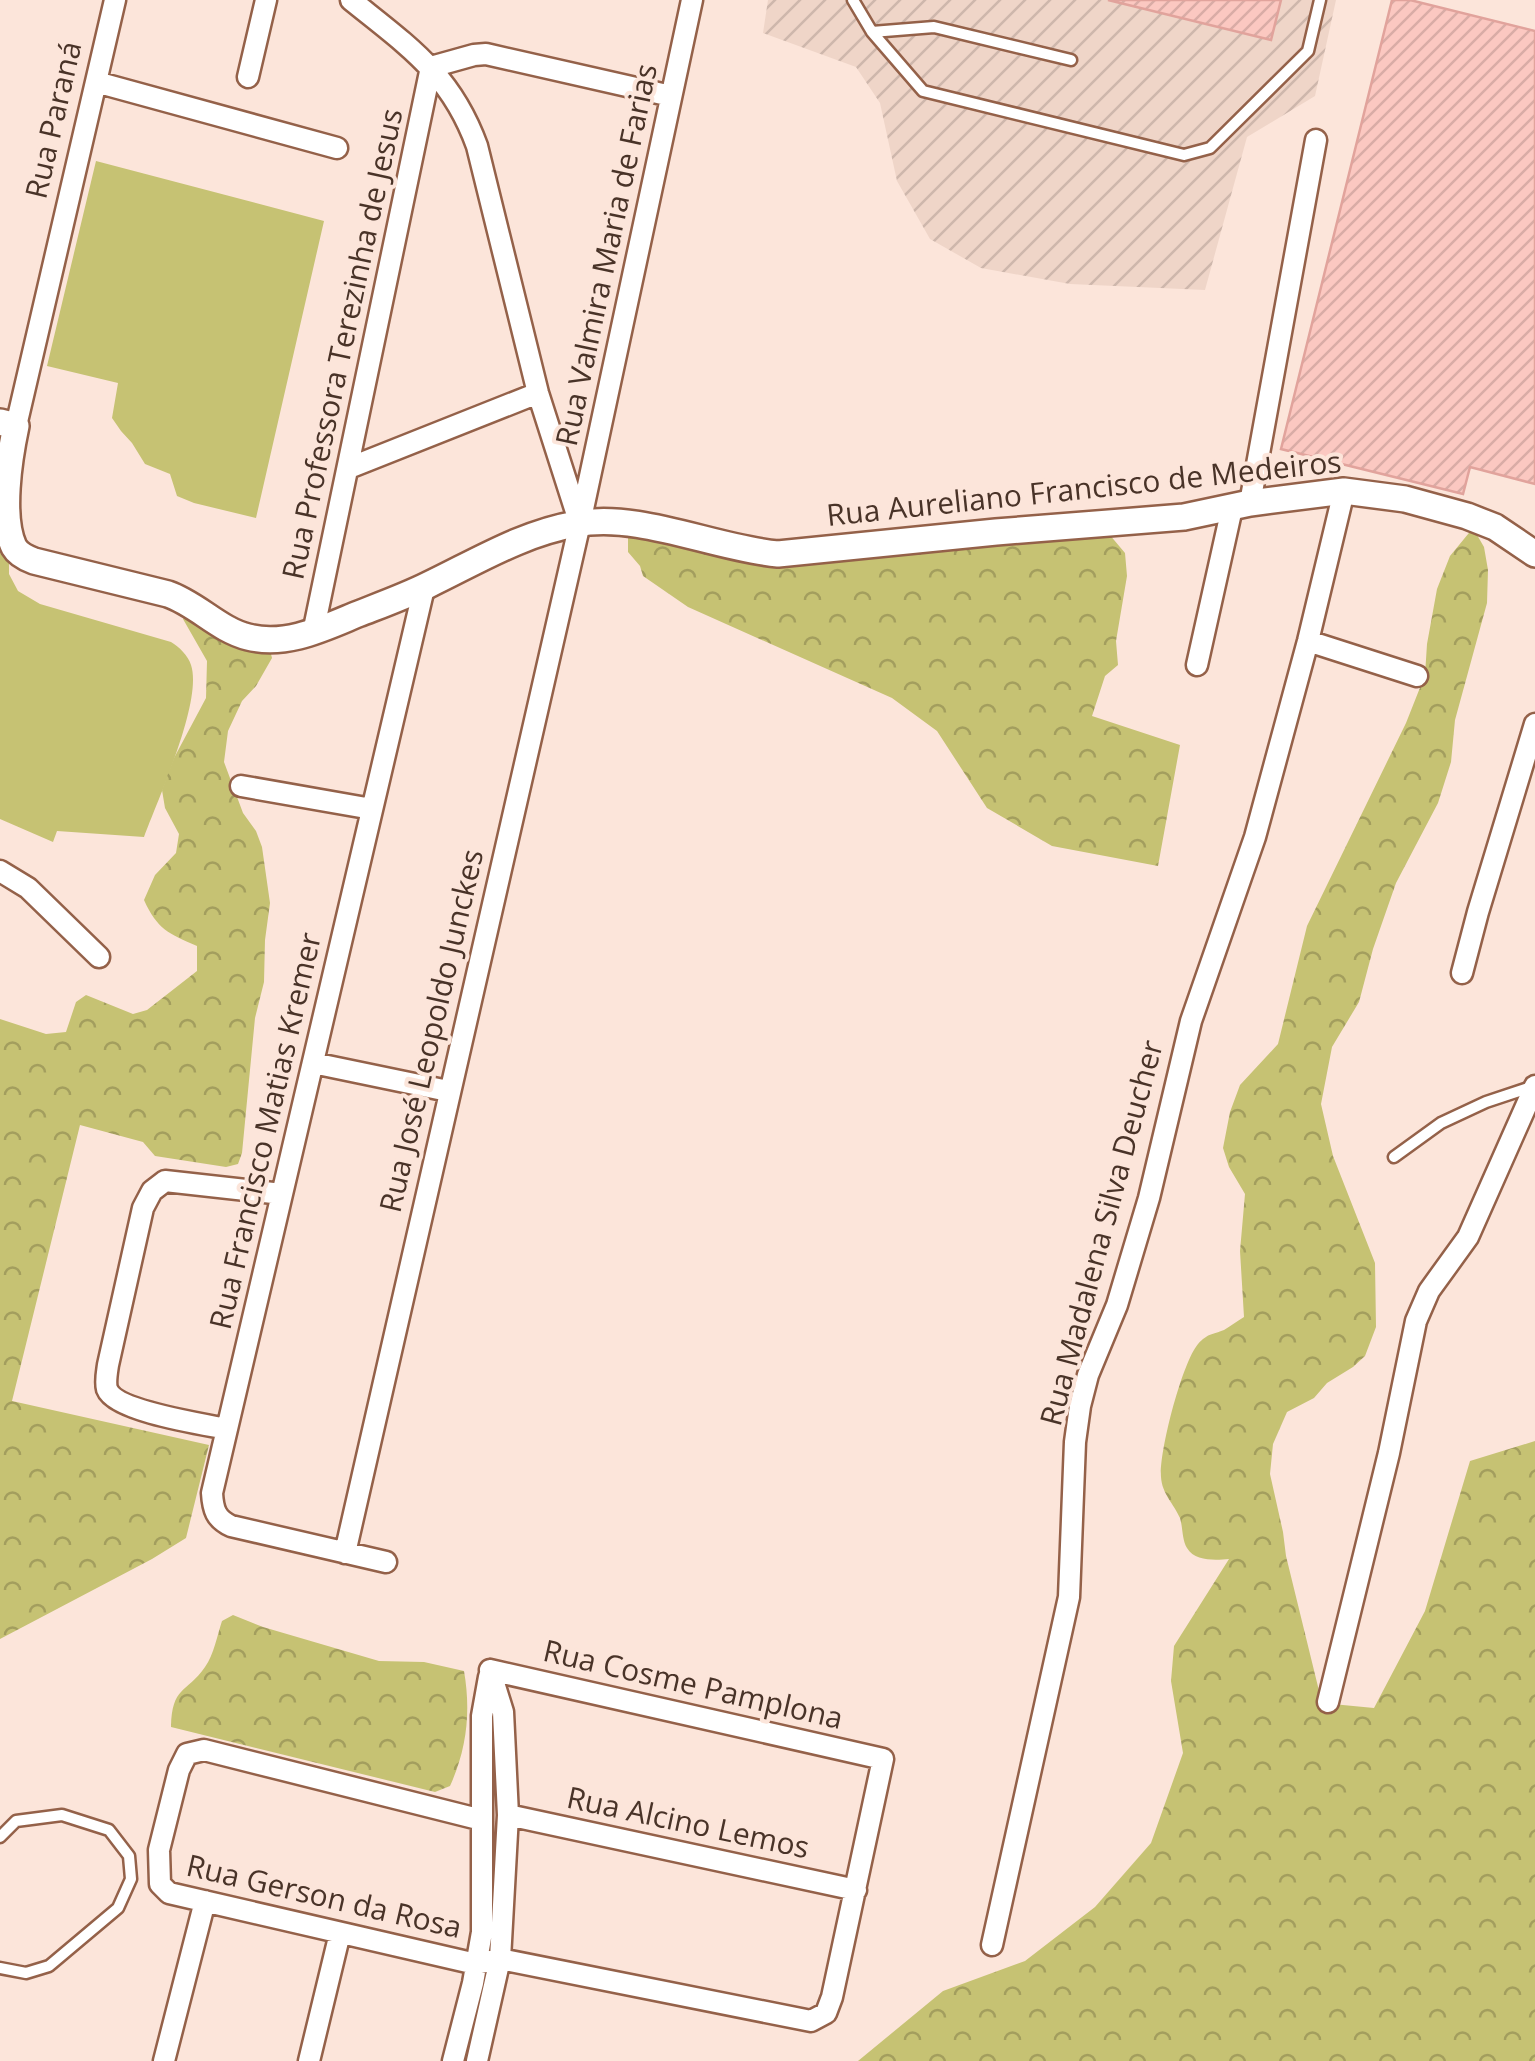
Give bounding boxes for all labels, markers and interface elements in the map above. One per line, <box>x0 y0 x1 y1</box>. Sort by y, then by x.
street label: Rua Paraná <box>15 37 91 202</box>
street label: Rua Valmira Maria de Farias <box>545 60 666 449</box>
street label: Rua Professora Terezinha de Jesus <box>272 105 412 583</box>
street label: Rua Aureliano Francisco de Medeiros <box>824 440 1343 535</box>
street label: Rua José Leopoldo Junckes <box>369 845 492 1216</box>
street label: Rua Francisco Matias Kremer <box>199 928 330 1333</box>
street label: Rua Madalena Silva Deucher <box>1029 1035 1172 1430</box>
street label: Rua Cosme Pamplona <box>539 1629 847 1738</box>
street label: Rua Alcino Lemos <box>563 1776 813 1867</box>
street label: Rua Gerson da Rosa <box>183 1844 466 1947</box>

